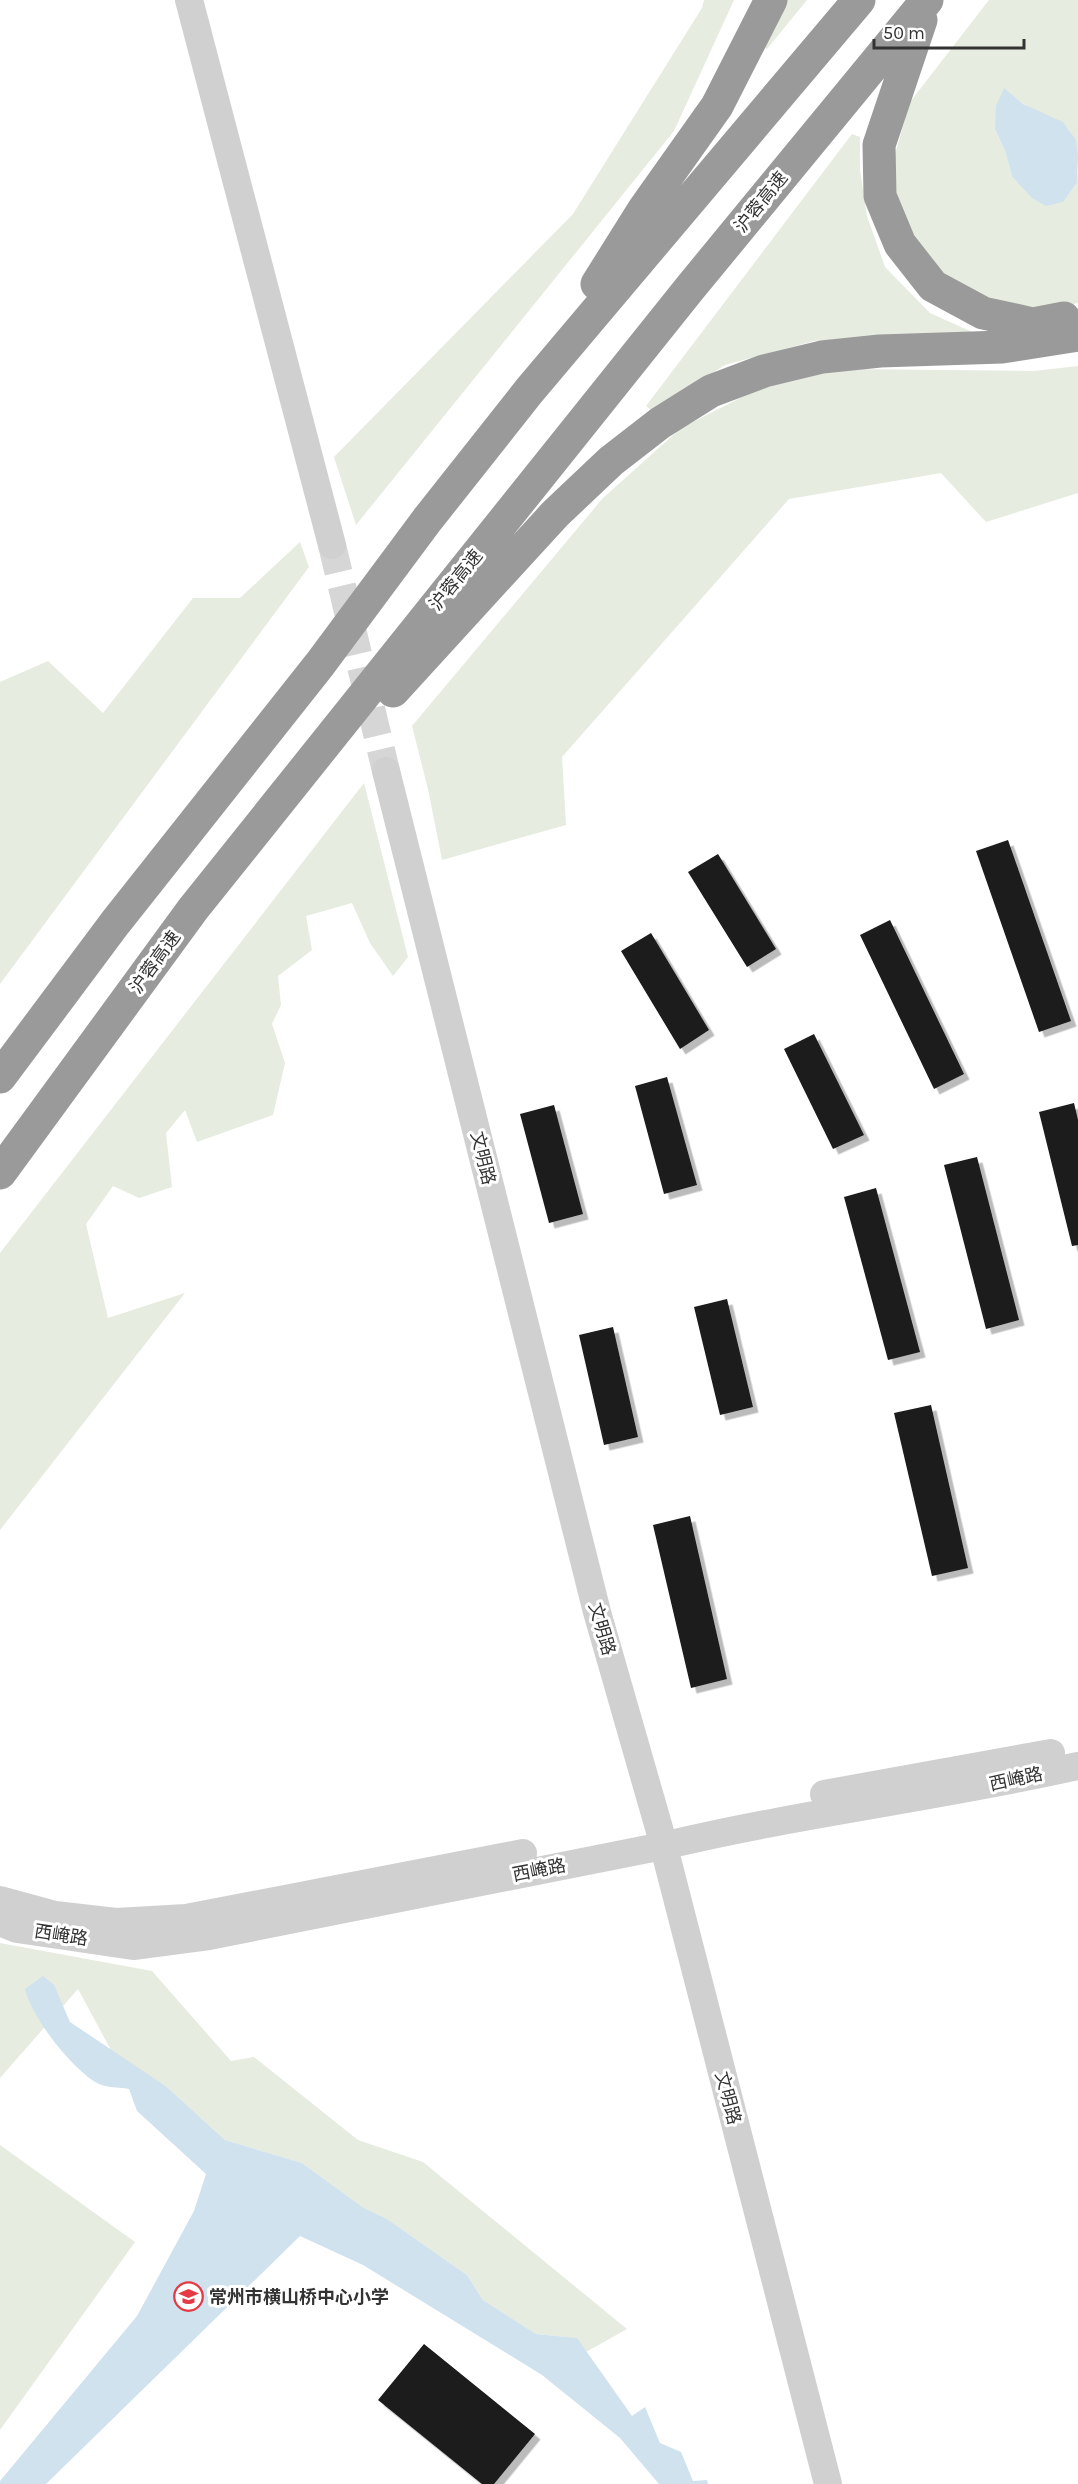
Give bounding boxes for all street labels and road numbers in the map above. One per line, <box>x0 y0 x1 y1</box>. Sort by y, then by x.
street label: 沪蓉高速 <box>730 167 792 237</box>
street label: 沪蓉高速 <box>425 545 487 615</box>
street label: 沪蓉高速 <box>125 926 185 998</box>
street label: 文明路 <box>466 1129 500 1187</box>
street label: 文明路 <box>584 1600 620 1658</box>
street label: 西崦路 <box>987 1763 1045 1795</box>
street label: 西崦路 <box>510 1854 568 1886</box>
street label: 西崦路 <box>33 1920 89 1950</box>
street label: 文明路 <box>710 2069 746 2127</box>

